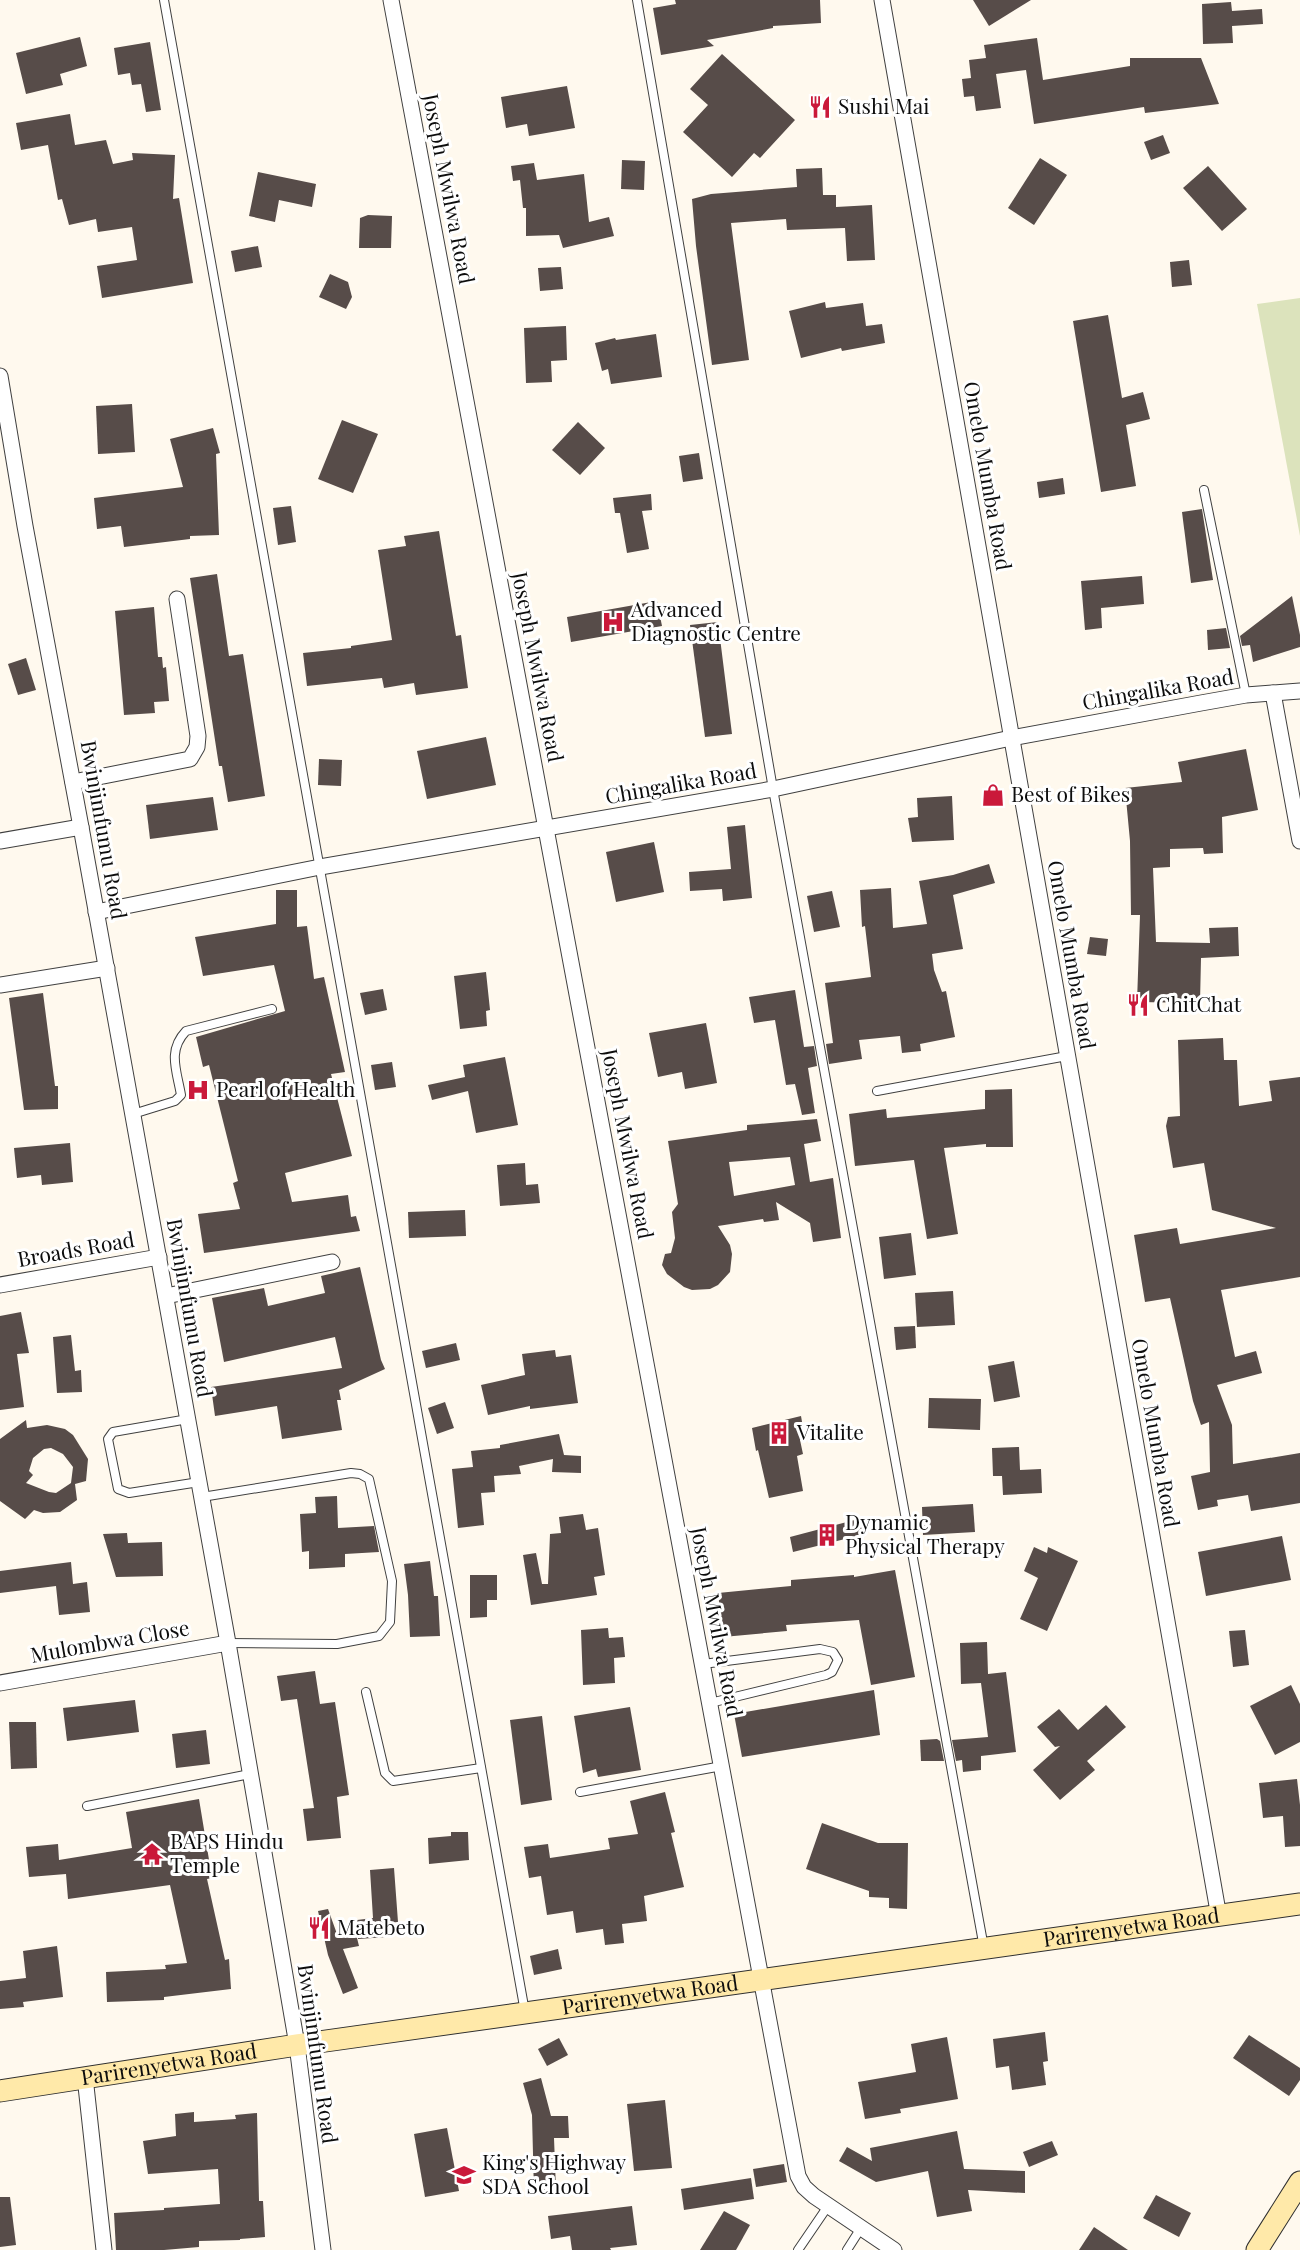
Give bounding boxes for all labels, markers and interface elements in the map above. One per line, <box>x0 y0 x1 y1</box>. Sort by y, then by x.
street label: Joseph Mwilwa Road <box>418 90 482 286</box>
place label: Sushi Mai <box>838 91 929 119</box>
restaurant icon: Sushi Mai <box>807 94 833 120</box>
street label: Omelo Mumba Road <box>959 379 1019 572</box>
street label: Joseph Mwilwa Road <box>507 568 571 764</box>
place label: Advanced Diagnostic Centre <box>630 594 801 646</box>
hospital icon: Advanced Diagnostic Centre <box>600 609 626 635</box>
street label: Chingalika Road <box>1080 661 1236 715</box>
street label: Bwinjimfumu Road <box>75 738 134 921</box>
street label: Chingalika Road <box>603 755 759 809</box>
place label: Best of Bikes <box>1011 779 1130 807</box>
shop icon: Best of Bikes <box>980 782 1006 808</box>
street label: Omelo Mumba Road <box>1043 858 1103 1051</box>
place label: ChitChat <box>1156 989 1242 1017</box>
restaurant icon: ChitChat <box>1125 992 1151 1018</box>
street label: Joseph Mwilwa Road <box>597 1045 661 1241</box>
place label: Pearl of Health <box>216 1074 356 1102</box>
hospital icon: Pearl of Health <box>185 1077 211 1103</box>
street label: Bwinjimfumu Road <box>161 1216 220 1399</box>
street label: Broads Road <box>15 1224 136 1272</box>
street label: Omelo Mumba Road <box>1127 1336 1187 1529</box>
place label: Vitalite <box>796 1417 864 1445</box>
building icon: Vitalite <box>766 1420 792 1446</box>
place label: Dynamic Physical Therapy <box>845 1507 1005 1559</box>
building icon: Dynamic Physical Therapy <box>814 1522 840 1548</box>
street label: Joseph Mwilwa Road <box>686 1523 750 1719</box>
street label: Mulombwa Close <box>28 1612 191 1668</box>
place label: BAPS Hindu Temple <box>170 1826 284 1878</box>
temple icon: BAPS Hindu Temple <box>139 1841 165 1867</box>
street label: Parirenyetwa Road <box>1041 1899 1221 1952</box>
place label: Matebeto <box>337 1912 425 1940</box>
restaurant icon: Matebeto <box>306 1915 332 1941</box>
street label: Bwinjimfumu Road <box>293 1962 345 2145</box>
street label: Parirenyetwa Road <box>560 1967 740 2020</box>
street label: Parirenyetwa Road <box>79 2035 259 2090</box>
place label: King's Highway SDA School <box>482 2147 627 2199</box>
school or university icon: King's Highway SDA School <box>451 2162 477 2188</box>

